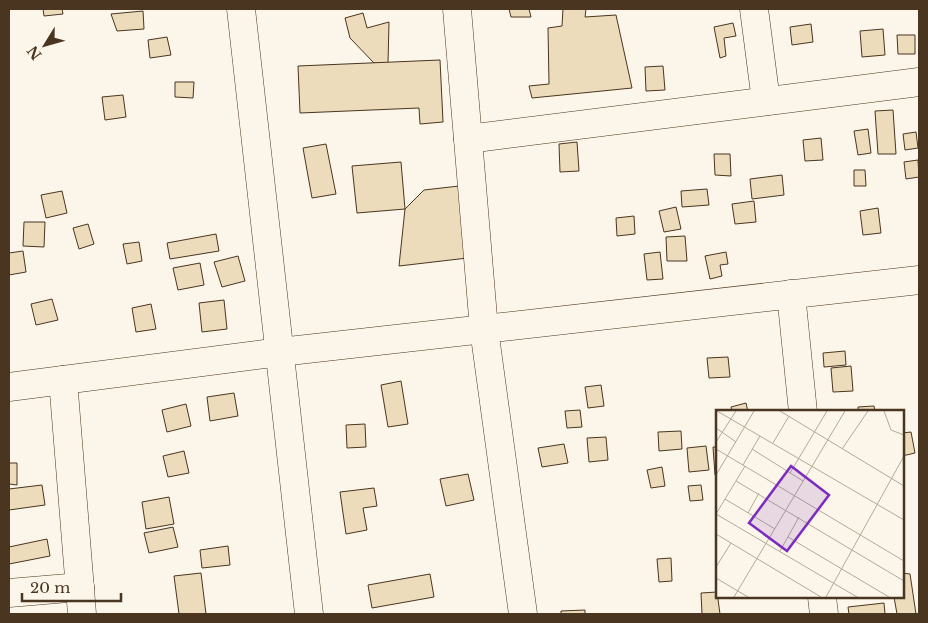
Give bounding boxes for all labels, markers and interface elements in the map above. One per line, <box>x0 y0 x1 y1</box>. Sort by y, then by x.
north arrow <box>20 20 70 70</box>
text: N <box>23 42 46 63</box>
inset map <box>716 410 903 598</box>
scale bar <box>22 570 121 602</box>
text: 20 m <box>30 578 70 597</box>

